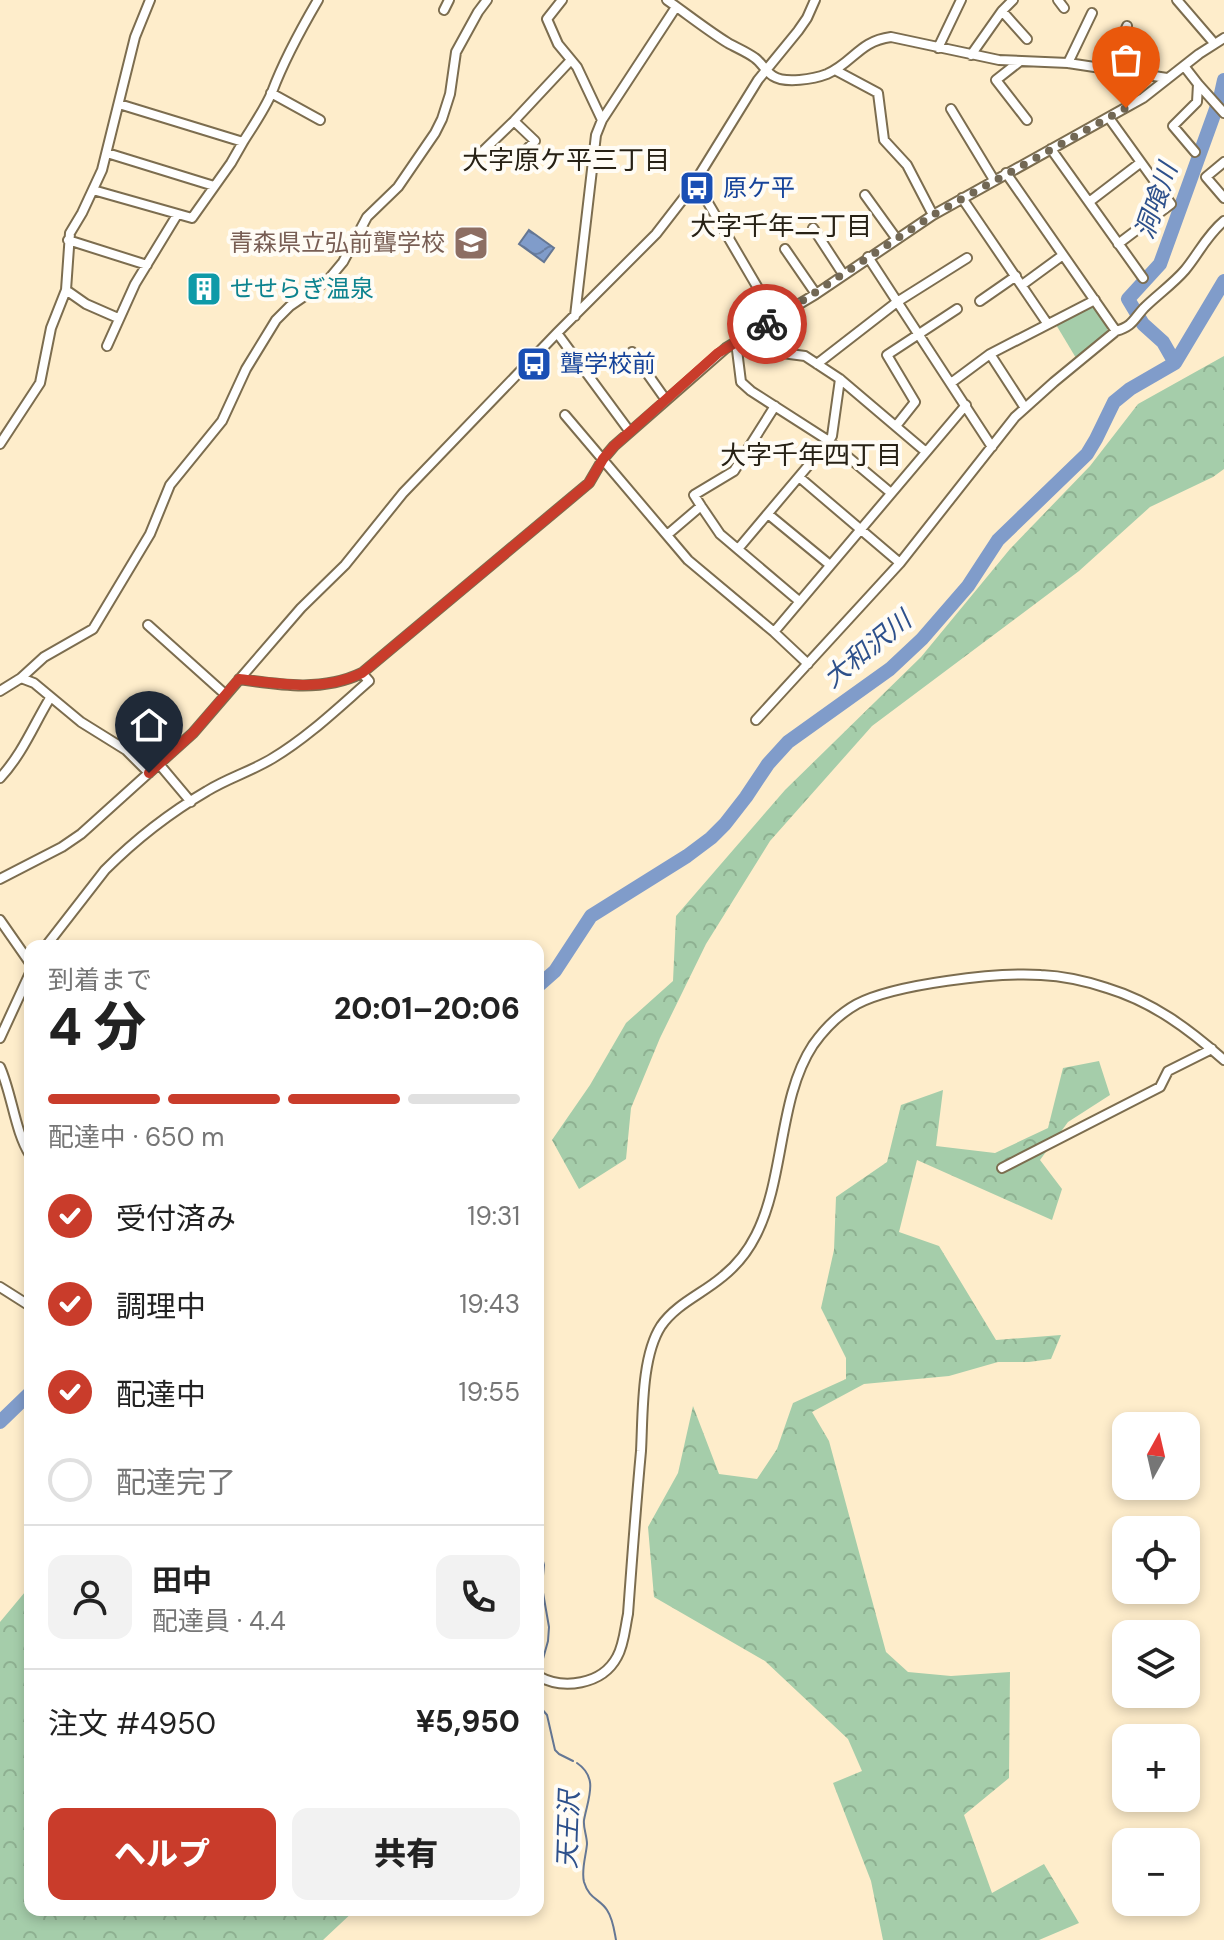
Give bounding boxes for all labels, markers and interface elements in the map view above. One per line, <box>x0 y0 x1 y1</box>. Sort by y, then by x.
pin <box>1092 26 1160 108</box>
icon: bag <box>1104 38 1148 82</box>
district label: 大字原ケ平三丁目 <box>462 143 670 177</box>
water label: 洞喰川 <box>1127 156 1186 243</box>
bus stop icon: 原ケ平 <box>678 169 716 207</box>
place label: 原ケ平 <box>723 172 795 203</box>
district label: 大字千年二丁目 <box>690 209 872 243</box>
school or university icon: 青森県立弘前聾学校 <box>452 224 490 262</box>
place label: 青森県立弘前聾学校 <box>229 227 445 258</box>
building icon: せせらぎ温泉 <box>185 270 223 308</box>
place label: せせらぎ温泉 <box>230 273 374 304</box>
courier <box>727 284 807 364</box>
icon: bike <box>745 302 789 346</box>
bus stop icon: 聾学校前 <box>515 345 553 383</box>
place label: 聾学校前 <box>560 348 656 379</box>
district label: 大字千年四丁目 <box>720 438 902 472</box>
water label: 大和沢川 <box>816 601 920 695</box>
pin <box>115 691 183 773</box>
icon: home <box>127 703 171 747</box>
text: 到着まで <box>48 963 152 997</box>
text: 20:01–20:06 <box>334 989 520 1028</box>
text: 4 分 <box>48 993 146 1061</box>
text: 配達中 · 650 m <box>48 1120 225 1154</box>
icon: check <box>48 1194 92 1238</box>
text: 受付済み <box>116 1199 236 1238</box>
text: 19:31 <box>467 1199 520 1233</box>
icon: check <box>48 1282 92 1326</box>
text: 調理中 <box>116 1287 206 1326</box>
text: 19:43 <box>459 1287 520 1321</box>
icon: check <box>48 1370 92 1414</box>
text: 配達中 <box>116 1375 206 1414</box>
text: 19:55 <box>459 1375 520 1409</box>
north arrow <box>1112 1412 1200 1500</box>
map controls <box>1112 1412 1200 1916</box>
text: 配達完了 <box>116 1463 236 1502</box>
button: locate <box>1112 1516 1200 1604</box>
button: person <box>48 1555 132 1639</box>
button: phone <box>436 1555 520 1639</box>
text: 田中 <box>152 1561 212 1600</box>
text: 配達員 · 4.4 <box>152 1604 286 1638</box>
button: layers <box>1112 1620 1200 1708</box>
text: ¥5,950 <box>416 1702 520 1741</box>
text: 注文 #4950 <box>48 1704 216 1743</box>
button: + <box>1112 1724 1200 1812</box>
water label: 天王沢 <box>550 1787 586 1870</box>
button: ヘルプ <box>48 1808 276 1900</box>
button: 共有 <box>292 1808 520 1900</box>
button: − <box>1112 1828 1200 1916</box>

